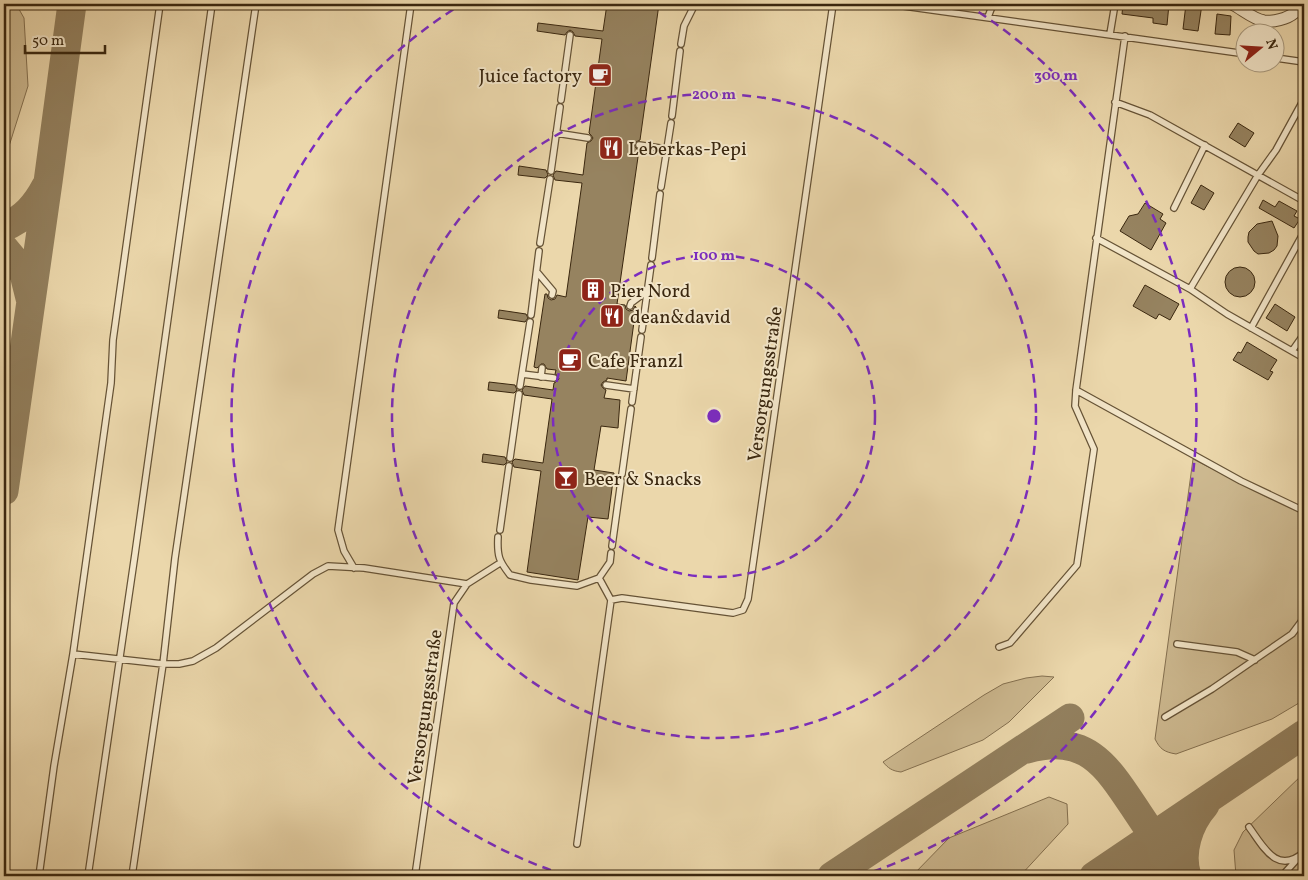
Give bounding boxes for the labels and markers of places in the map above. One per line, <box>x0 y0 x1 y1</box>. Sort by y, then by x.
cafe icon: Juice factory <box>587 62 613 88</box>
place label: Juice factory <box>479 64 582 90</box>
restaurant icon: Leberkas-Pepi <box>598 135 624 161</box>
place label: Leberkas-Pepi <box>628 137 747 163</box>
building icon: Pier Nord <box>580 277 606 303</box>
place label: Pier Nord <box>610 279 690 305</box>
restaurant icon: dean&david <box>599 303 625 329</box>
place label: dean&david <box>630 305 731 331</box>
cafe icon: Cafe Franzl <box>557 347 583 373</box>
place label: Cafe Franzl <box>588 349 684 375</box>
centre of rings <box>705 407 723 425</box>
bar icon: Beer & Snacks <box>553 465 579 491</box>
place label: Beer & Snacks <box>584 467 701 493</box>

